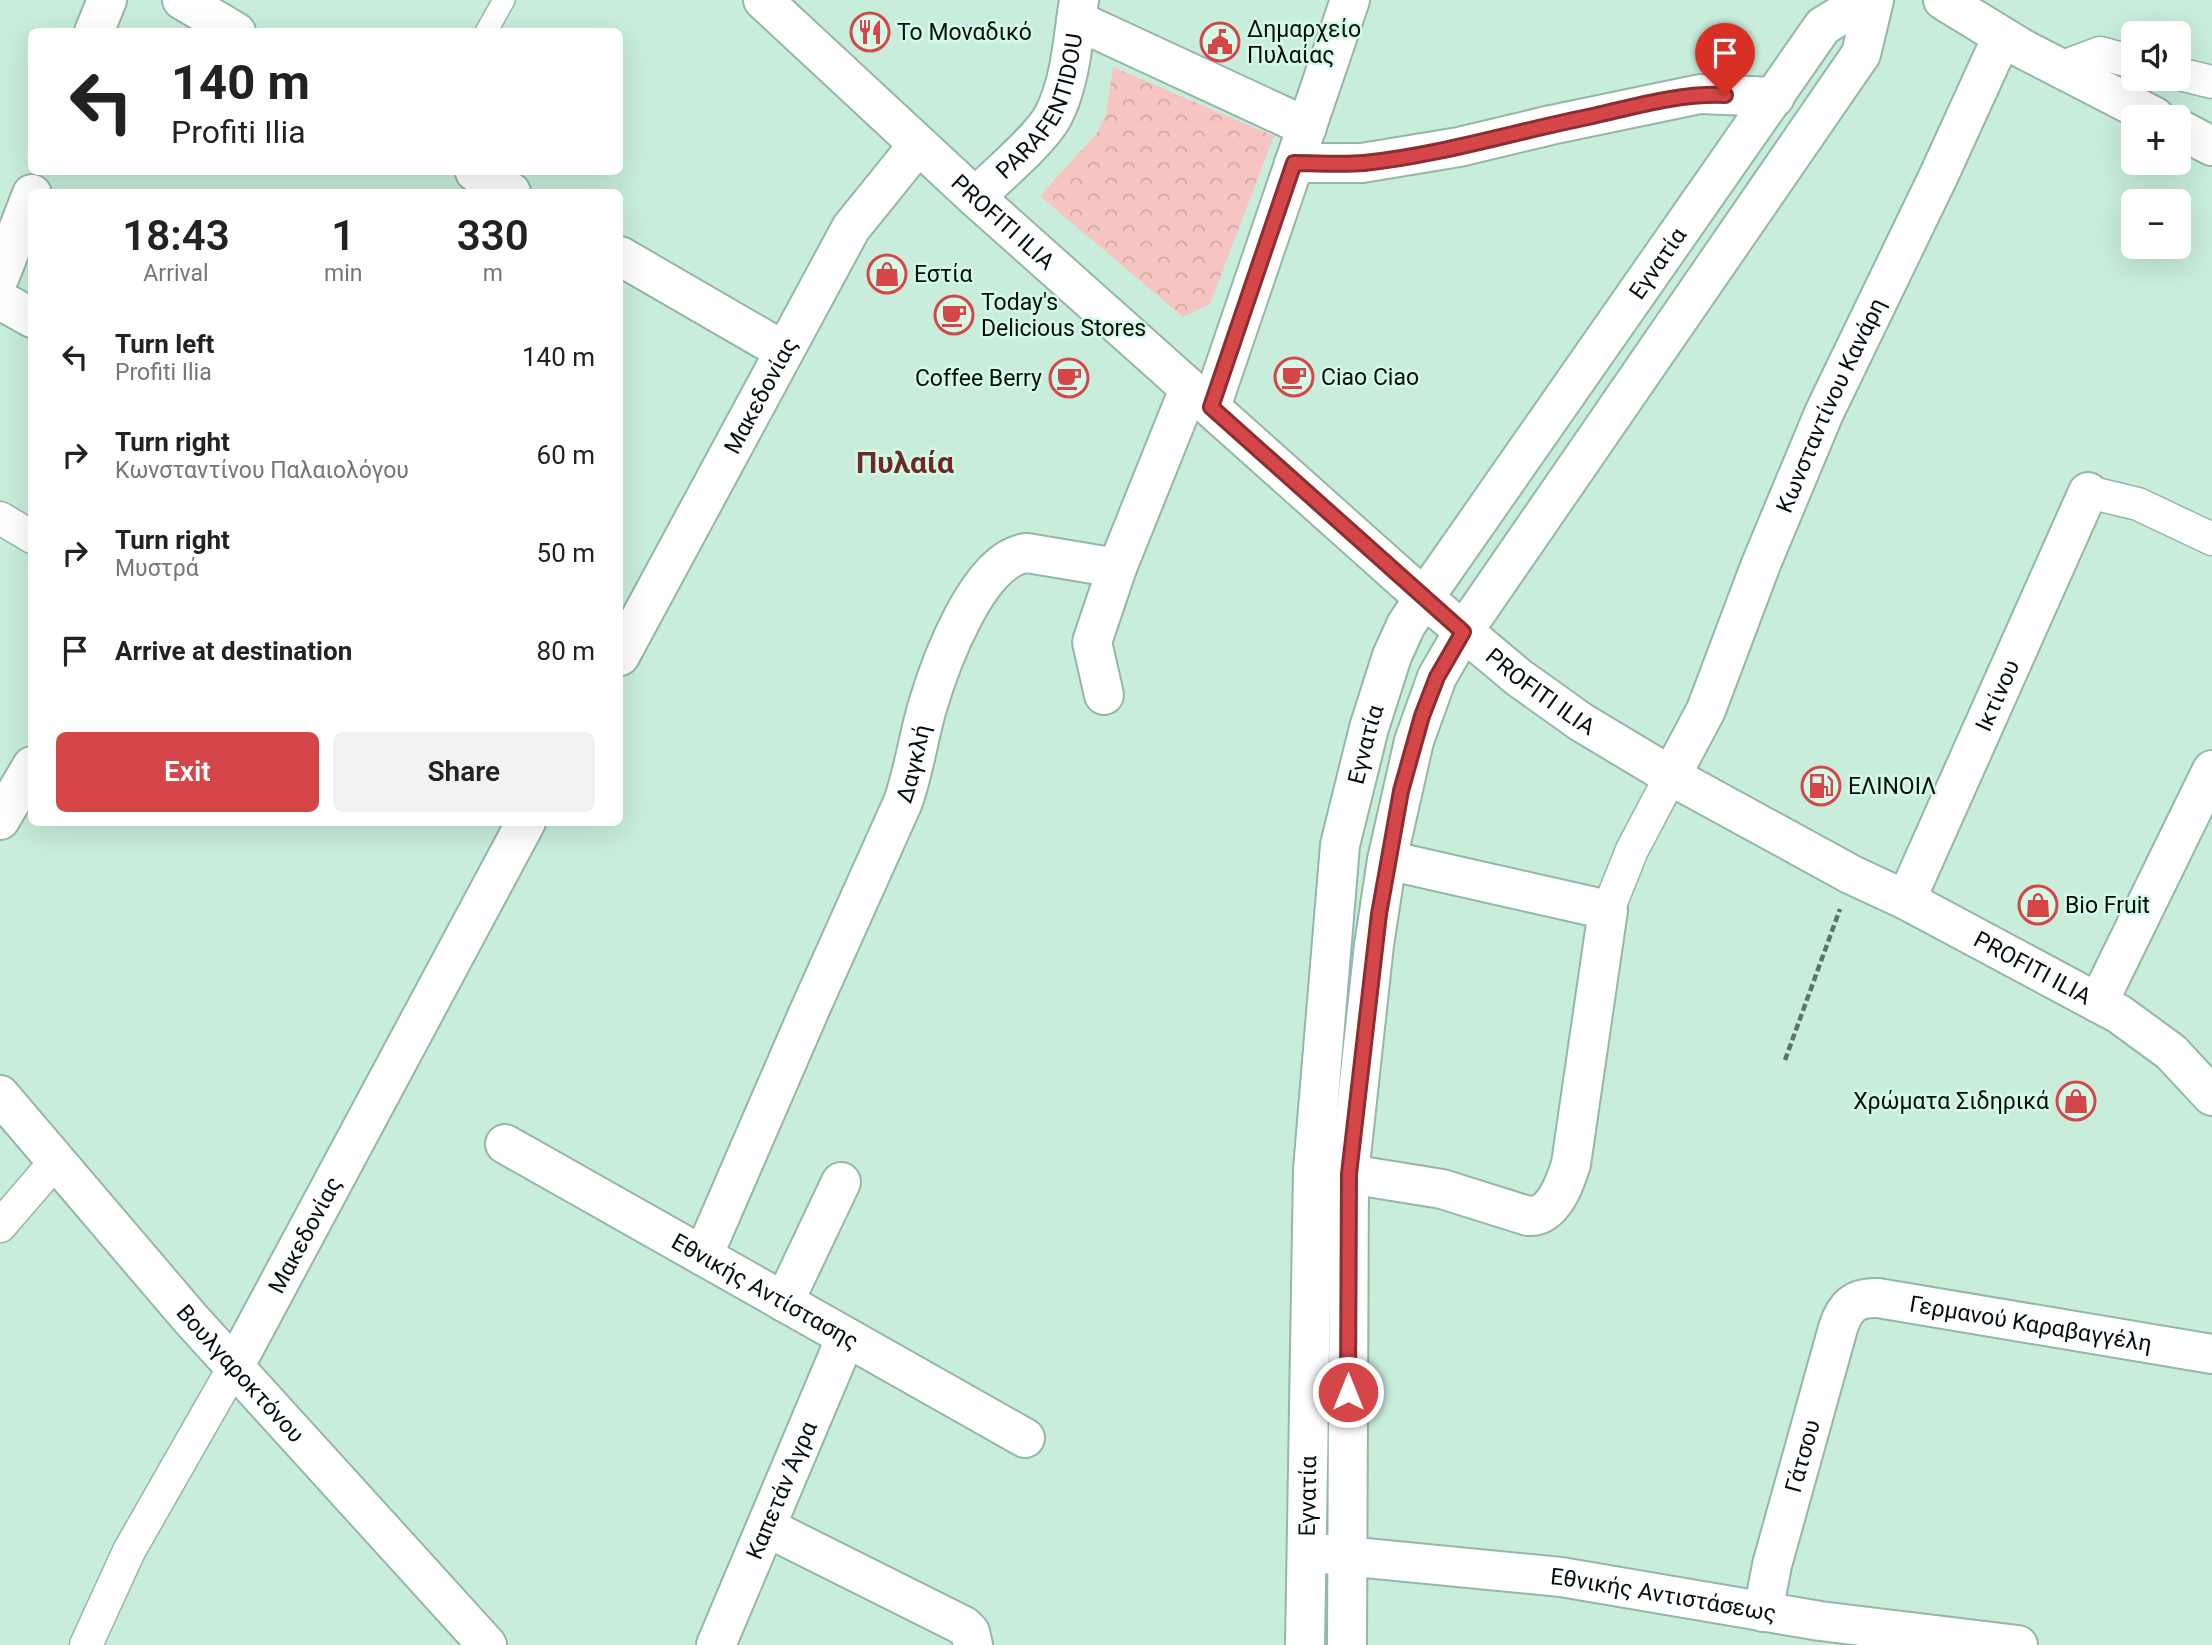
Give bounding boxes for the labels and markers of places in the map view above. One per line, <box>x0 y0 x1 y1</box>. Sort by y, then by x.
restaurant icon: Το Μοναδικό <box>849 11 891 53</box>
place label: Δημαρχείο Πυλαίας <box>1247 16 1361 69</box>
place label: Το Μοναδικό <box>897 19 1032 46</box>
public building icon: Δημαρχείο Πυλαίας <box>1199 21 1241 63</box>
pin <box>1695 23 1755 95</box>
shop icon: Εστία <box>866 253 908 295</box>
place label: Εστία <box>914 261 972 288</box>
place label: Today's Delicious Stores <box>981 289 1146 342</box>
cafe icon: Today's Delicious Stores <box>933 294 975 336</box>
cafe icon: Ciao Ciao <box>1273 356 1315 398</box>
cafe icon: Coffee Berry <box>1048 357 1090 399</box>
place label: Ciao Ciao <box>1321 364 1419 391</box>
place label: Coffee Berry <box>915 365 1042 392</box>
fuel station icon: ΕΛΙΝΟΙΛ <box>1800 765 1842 807</box>
place label: ΕΛΙΝΟΙΛ <box>1848 773 1936 800</box>
shop icon: Bio Fruit <box>2017 884 2059 926</box>
place label: Bio Fruit <box>2065 892 2150 919</box>
shop icon: Χρώματα Σιδηρικά <box>2055 1080 2097 1122</box>
place label: Χρώματα Σιδηρικά <box>1853 1088 2049 1115</box>

